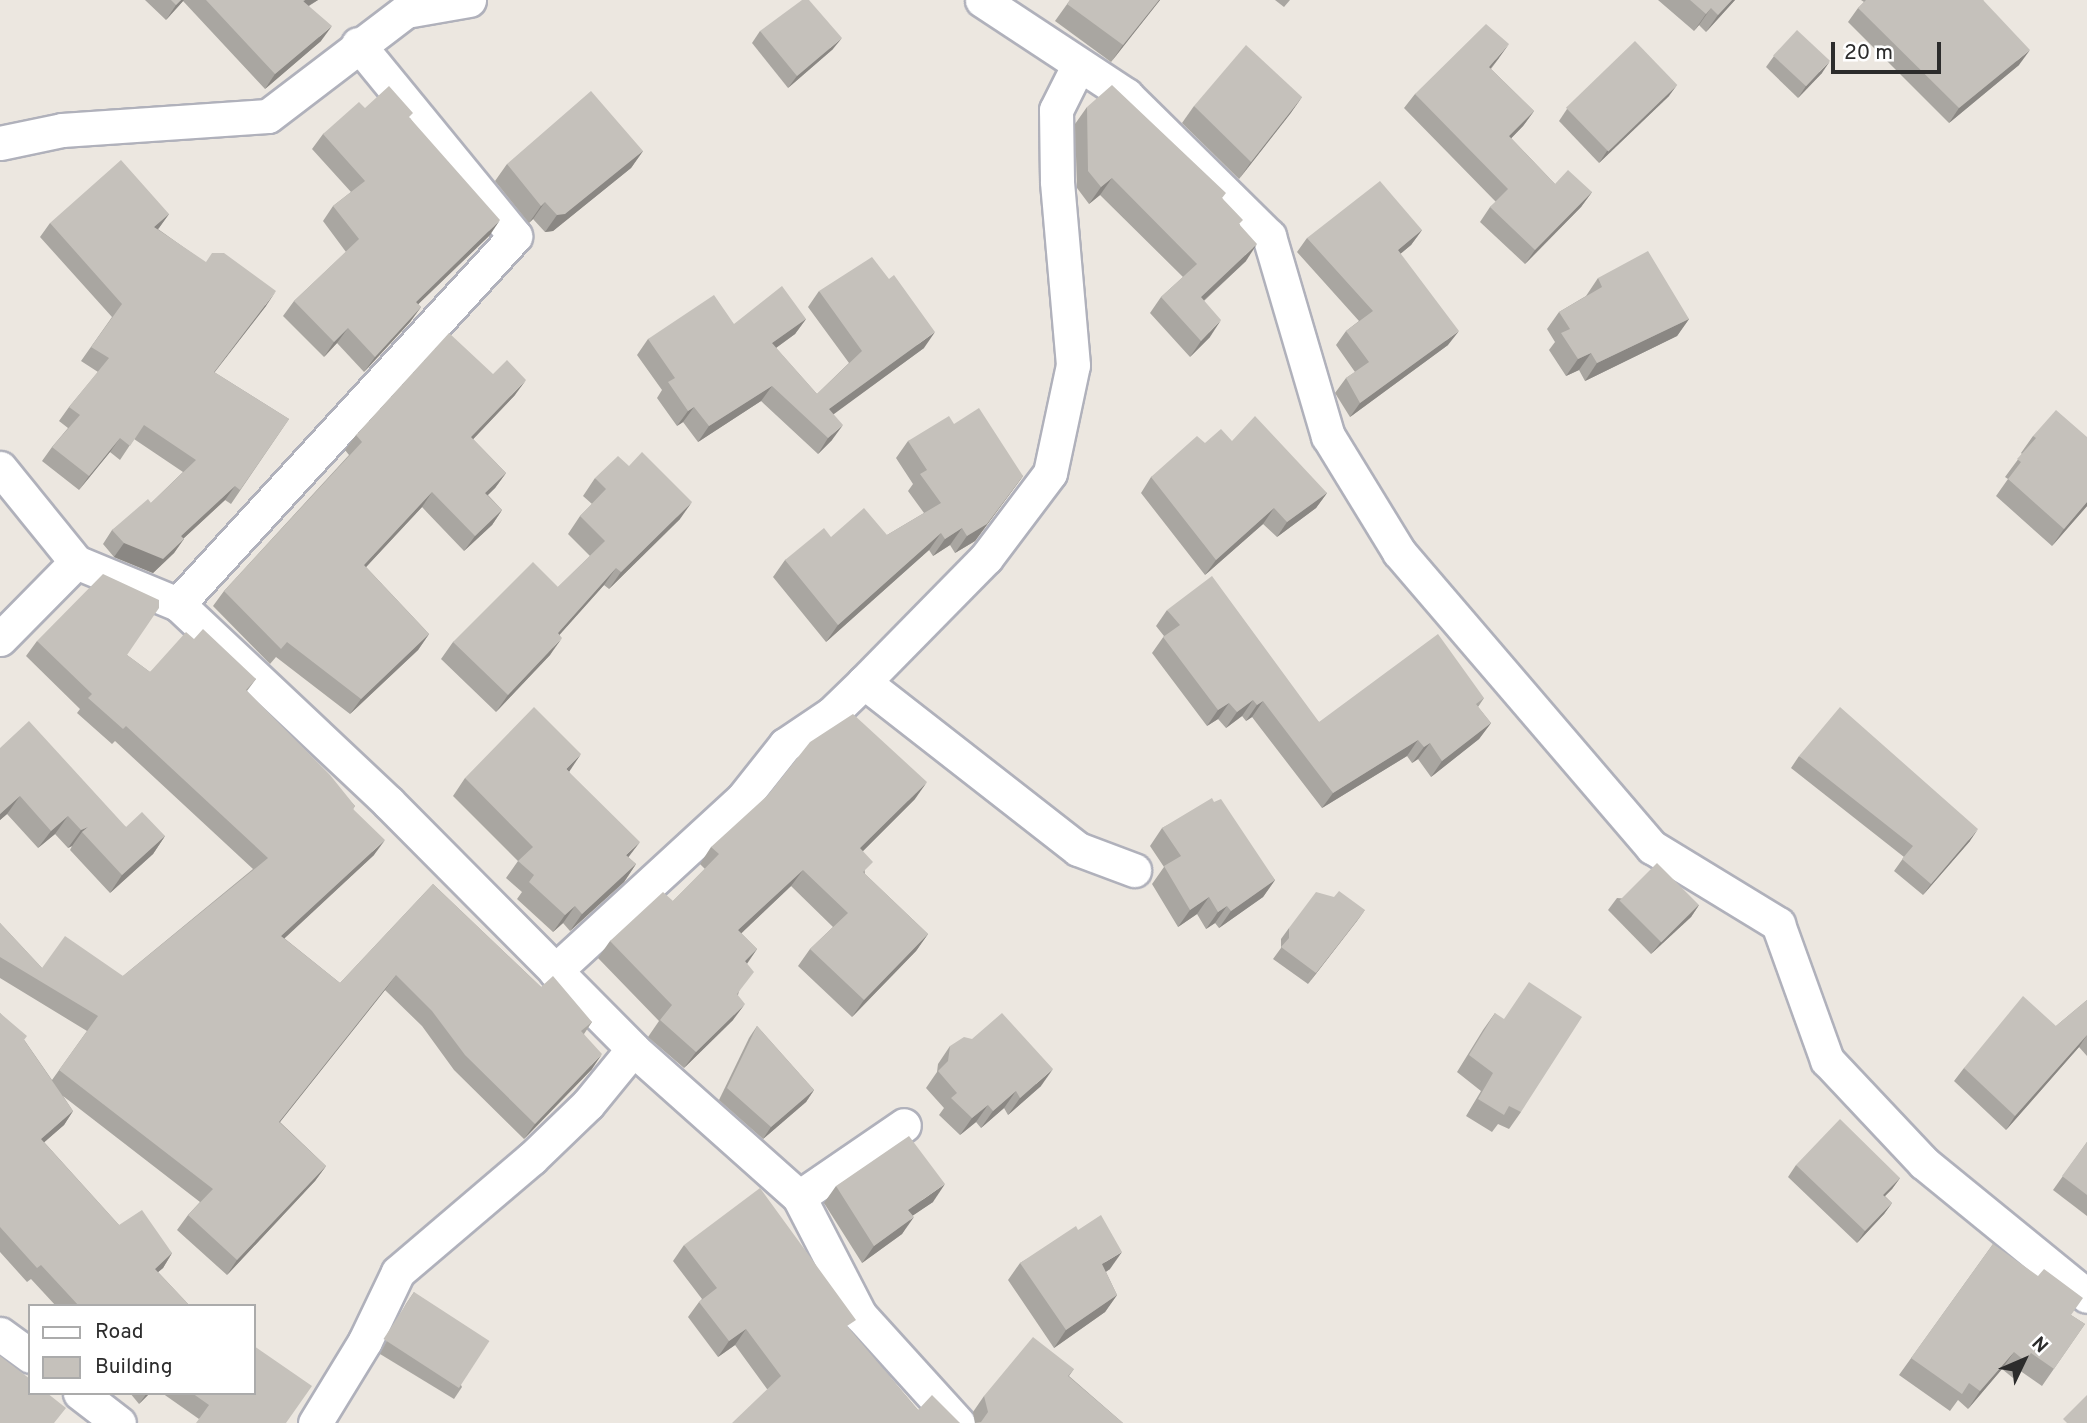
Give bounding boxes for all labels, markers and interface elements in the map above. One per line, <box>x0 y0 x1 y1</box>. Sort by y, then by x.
scale bar <box>1835 28 1945 72</box>
text: 20 m <box>1844 40 1893 67</box>
legend <box>28 1304 256 1395</box>
text: Road <box>95 1319 144 1346</box>
north arrow <box>1989 1325 2059 1395</box>
text: N <box>2026 1332 2052 1359</box>
text: Building <box>95 1354 173 1381</box>

